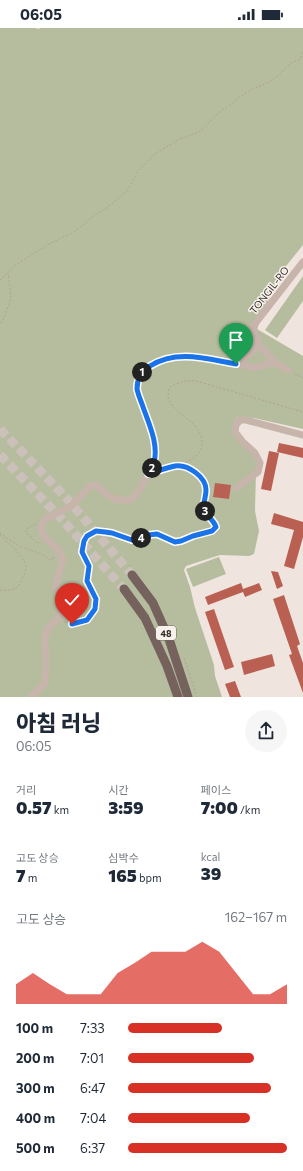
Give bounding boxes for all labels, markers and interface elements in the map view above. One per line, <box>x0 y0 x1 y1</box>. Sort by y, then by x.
text: 06:05 <box>20 5 62 23</box>
street label: TONGIL-RO <box>247 264 291 316</box>
pin <box>219 323 253 364</box>
icon: arrive <box>225 329 247 351</box>
pin: 1 <box>132 362 152 382</box>
text: 1 <box>140 365 144 378</box>
pin: 2 <box>142 458 162 478</box>
text: 2 <box>149 461 155 474</box>
pin: 3 <box>195 501 215 521</box>
text: 3 <box>202 504 208 517</box>
pin: 4 <box>131 528 151 548</box>
text: 4 <box>138 531 144 544</box>
pin <box>55 583 89 624</box>
icon: check <box>61 589 83 611</box>
road number: 48 <box>156 626 176 640</box>
text: 아침 러닝 <box>16 709 101 736</box>
button: share <box>245 710 287 752</box>
text: 06:05 <box>16 738 51 754</box>
text: 거리 <box>16 783 36 796</box>
text: 시간 <box>108 783 129 796</box>
text: 페이스 <box>201 783 231 796</box>
text: 0.57 <box>16 797 52 818</box>
text: 3:59 <box>108 797 144 818</box>
text: 7:00 <box>201 797 238 818</box>
text: km <box>52 803 69 816</box>
text: /km <box>238 803 260 816</box>
text: kcal <box>201 850 220 863</box>
text: 고도 상승 <box>16 851 59 864</box>
text: 심박수 <box>108 851 139 864</box>
text: 39 <box>201 863 221 884</box>
text: 7 <box>16 865 26 886</box>
text: 165 <box>108 865 137 886</box>
text: m <box>26 871 37 884</box>
text: bpm <box>137 871 162 884</box>
text: 162–167 m <box>225 909 287 925</box>
text: 고도 상승 <box>16 911 66 927</box>
text: 100 m <box>16 1020 53 1036</box>
text: 7:33 <box>80 1020 105 1036</box>
text: 200 m <box>16 1050 54 1066</box>
text: 7:01 <box>80 1050 104 1066</box>
text: 300 m <box>16 1080 55 1096</box>
text: 6:47 <box>80 1080 105 1096</box>
text: 400 m <box>16 1110 55 1126</box>
text: 7:04 <box>80 1110 106 1126</box>
text: 500 m <box>16 1140 55 1156</box>
text: 6:37 <box>80 1140 105 1156</box>

